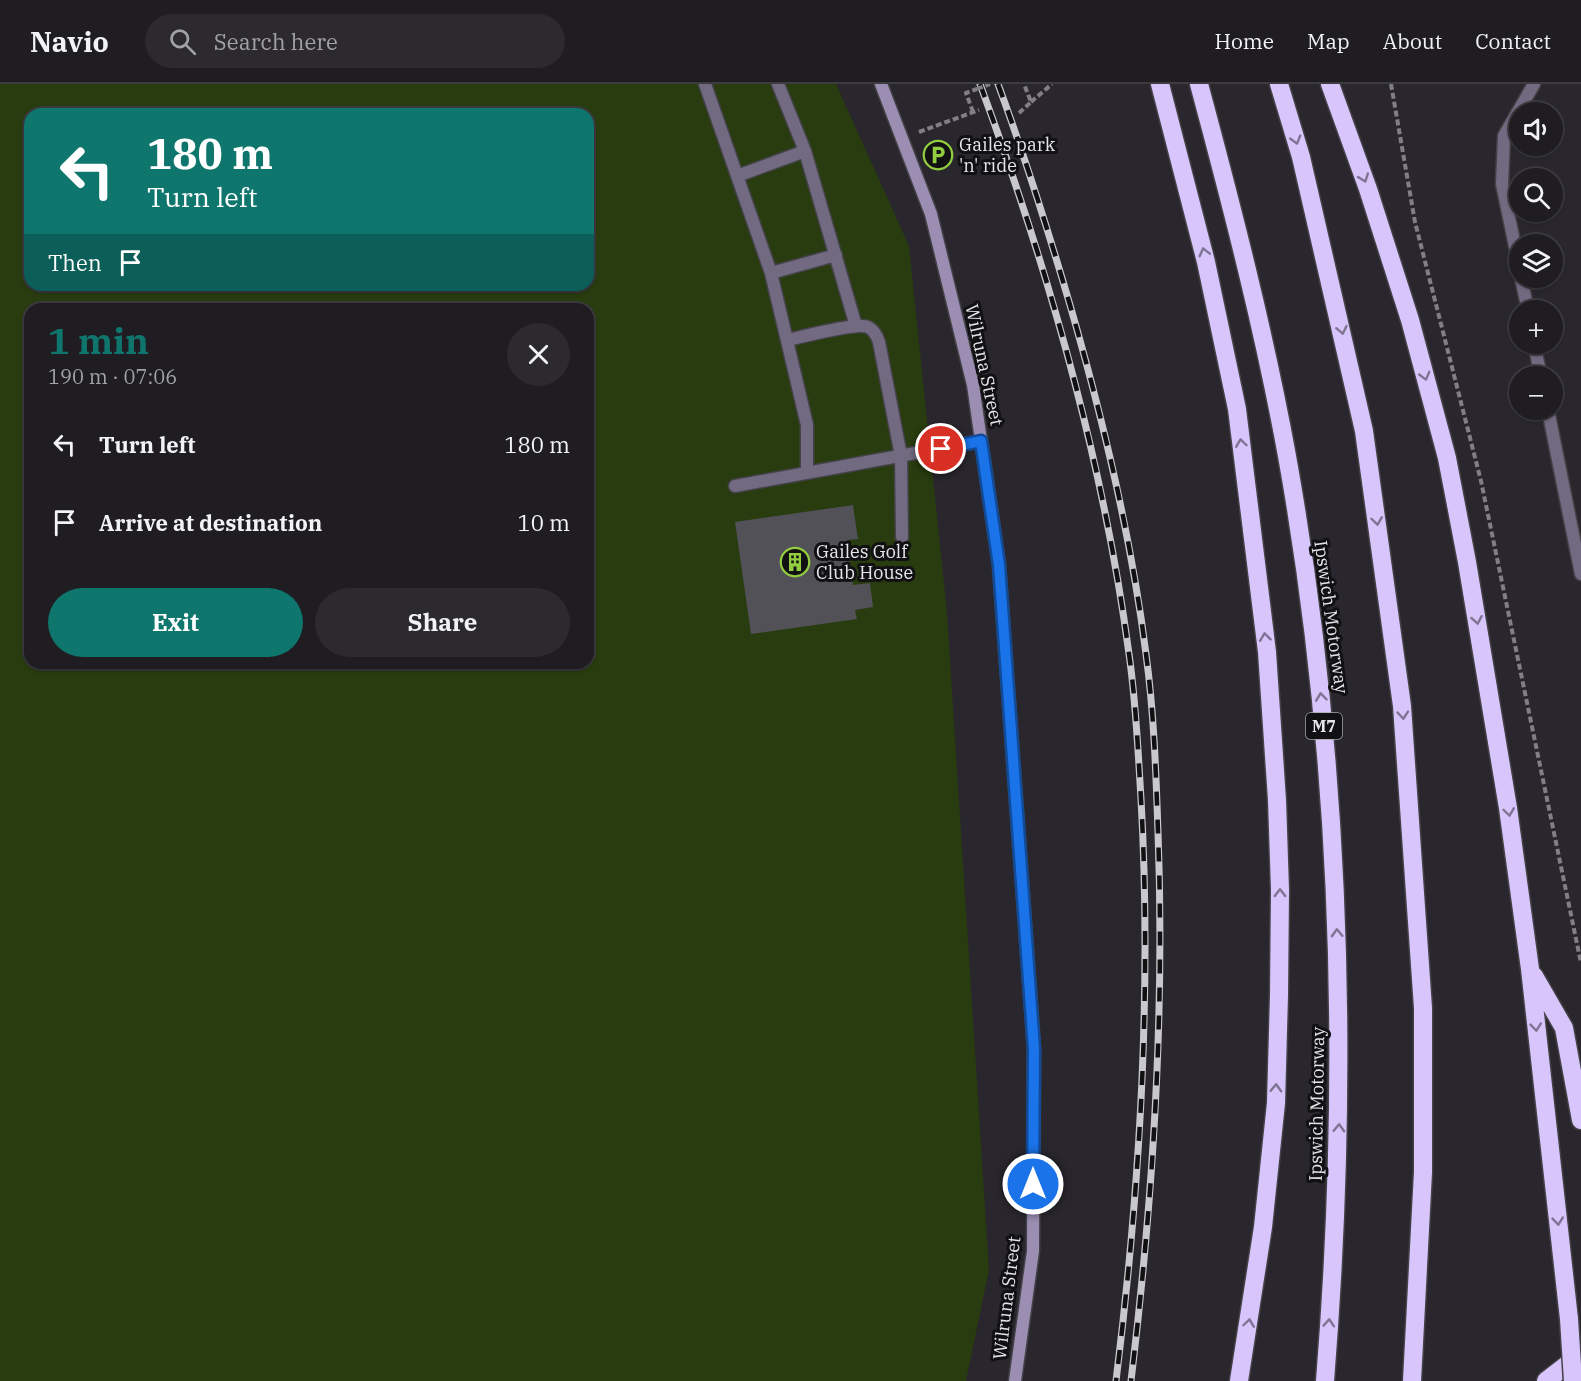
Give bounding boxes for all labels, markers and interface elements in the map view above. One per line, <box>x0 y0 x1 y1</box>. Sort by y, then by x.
search box <box>145 14 565 68</box>
text: Navio <box>30 23 109 60</box>
icon: search <box>166 25 199 58</box>
text: Search here <box>214 27 338 56</box>
text: Home <box>1214 27 1274 55</box>
text: Map <box>1307 27 1350 55</box>
text: About <box>1383 27 1442 55</box>
text: Contact <box>1475 27 1551 55</box>
map controls <box>1509 102 1563 420</box>
button: sound <box>1509 102 1563 156</box>
text: 180 m <box>147 126 273 181</box>
icon: left <box>48 132 126 210</box>
place label: Gailes park 'n' ride <box>959 133 1056 177</box>
one-way arrow <box>1289 134 1301 145</box>
parking icon: Gailes park 'n' ride <box>922 139 954 171</box>
button: search <box>1509 168 1563 222</box>
one-way arrow <box>1357 172 1370 183</box>
text: Turn left <box>147 179 258 214</box>
button: layers <box>1509 234 1563 288</box>
icon: arrive <box>114 246 147 279</box>
one-way arrow <box>1198 247 1211 257</box>
text: Then <box>48 248 102 277</box>
button: + <box>1509 300 1563 354</box>
street label: Wilruna Street <box>960 302 1009 428</box>
text: 1 min <box>48 317 149 364</box>
button: close <box>507 323 570 386</box>
one-way arrow <box>1334 324 1347 334</box>
text: 190 m · 07:06 <box>48 363 177 390</box>
button: − <box>1509 366 1563 420</box>
one-way arrow <box>1418 371 1430 381</box>
pin <box>915 423 966 474</box>
icon: left <box>48 428 81 461</box>
text: Turn left <box>99 430 195 459</box>
text: 180 m <box>504 430 570 459</box>
icon: arrive <box>924 432 957 465</box>
one-way arrow <box>1236 439 1248 448</box>
icon: arrive <box>48 506 81 539</box>
text: Arrive at destination <box>99 508 322 537</box>
text: 10 m <box>518 508 570 537</box>
one-way arrow <box>1371 517 1383 526</box>
street label: Ipswich Motorway <box>1309 539 1354 695</box>
place label: Gailes Golf Club House <box>816 540 913 584</box>
building icon: Gailes Golf Club House <box>779 546 811 578</box>
button: Exit <box>48 588 303 657</box>
button: Share <box>315 588 570 657</box>
one-way arrow <box>1470 615 1482 625</box>
one-way arrow <box>1259 632 1272 641</box>
one-way arrow <box>1315 692 1327 701</box>
one-way arrow <box>1396 710 1409 719</box>
road number: M7 <box>1306 713 1342 739</box>
one-way arrow <box>1502 808 1514 817</box>
one-way arrow <box>1274 889 1286 898</box>
one-way arrow <box>1331 928 1344 937</box>
one-way arrow <box>1529 1023 1542 1032</box>
street label: Ipswich Motorway <box>1304 1026 1329 1181</box>
one-way arrow <box>1270 1084 1282 1093</box>
one-way arrow <box>1332 1123 1345 1132</box>
position arrow <box>1001 1152 1065 1216</box>
one-way arrow <box>1551 1216 1564 1226</box>
street label: Wilruna Street <box>988 1235 1025 1361</box>
one-way arrow <box>1323 1318 1336 1327</box>
one-way arrow <box>1242 1319 1254 1328</box>

